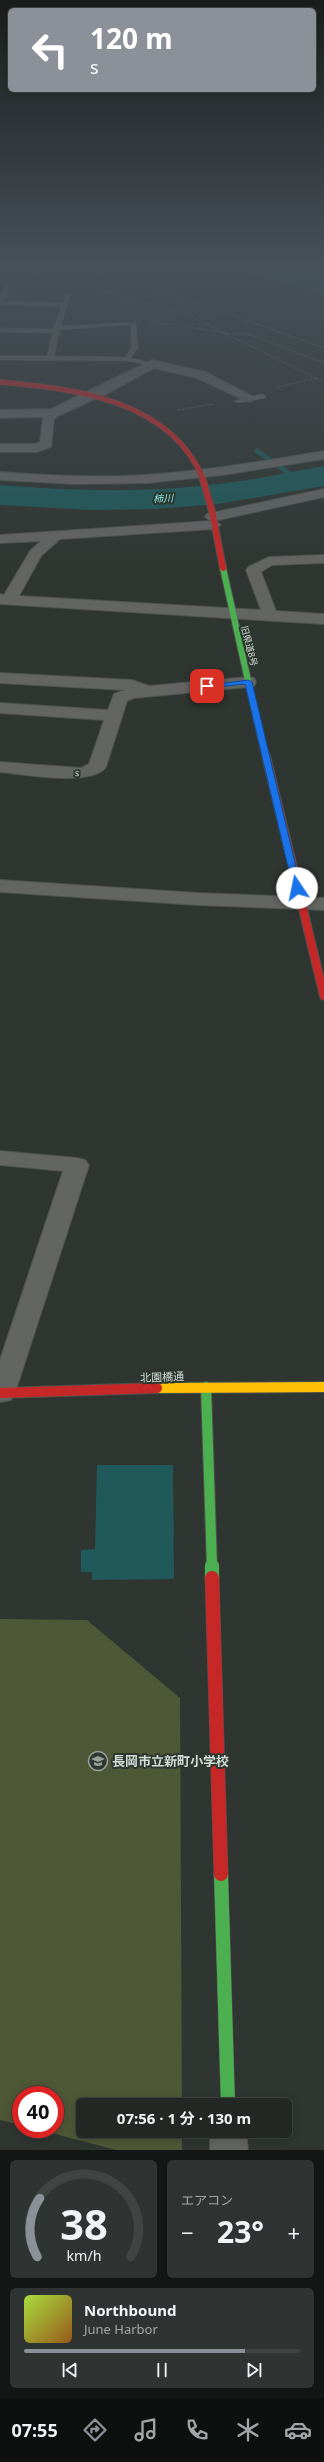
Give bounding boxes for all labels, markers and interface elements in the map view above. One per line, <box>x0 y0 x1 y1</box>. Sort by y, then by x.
text: 120 m <box>90 19 173 57</box>
icon: left <box>24 24 76 76</box>
text: s <box>90 55 99 79</box>
water label: 柿川 <box>153 491 174 505</box>
street label: 旧県道8号 <box>238 624 261 667</box>
pin <box>190 669 224 703</box>
icon: arrive <box>196 675 218 697</box>
street label: s <box>75 766 80 779</box>
position arrow <box>276 867 318 909</box>
street label: 北園橋通 <box>140 1368 184 1385</box>
school or university icon: 長岡市立新町小学校 <box>87 1750 109 1772</box>
place label: 長岡市立新町小学校 <box>112 1752 229 1770</box>
speed limit sign: 40 <box>12 2086 64 2138</box>
text: 07:56 · 1 分 · 130 m <box>117 2108 251 2128</box>
text: エアコン <box>181 2191 233 2209</box>
text: 38 <box>60 2196 107 2252</box>
text: 23° <box>217 2211 264 2252</box>
text: − <box>181 2217 194 2247</box>
text: + <box>287 2217 300 2247</box>
text: km/h <box>66 2246 101 2265</box>
text: Northbound <box>84 2300 176 2320</box>
text: June Harbor <box>84 2320 158 2338</box>
icon: previous <box>59 2359 81 2381</box>
icon: pause <box>151 2359 173 2381</box>
icon: next <box>243 2359 265 2381</box>
icon: directions <box>81 2416 109 2444</box>
icon: music <box>132 2416 160 2444</box>
icon: phone <box>183 2416 211 2444</box>
icon: climate <box>234 2416 262 2444</box>
icon: car <box>284 2416 312 2444</box>
text: 07:55 <box>11 2418 58 2442</box>

